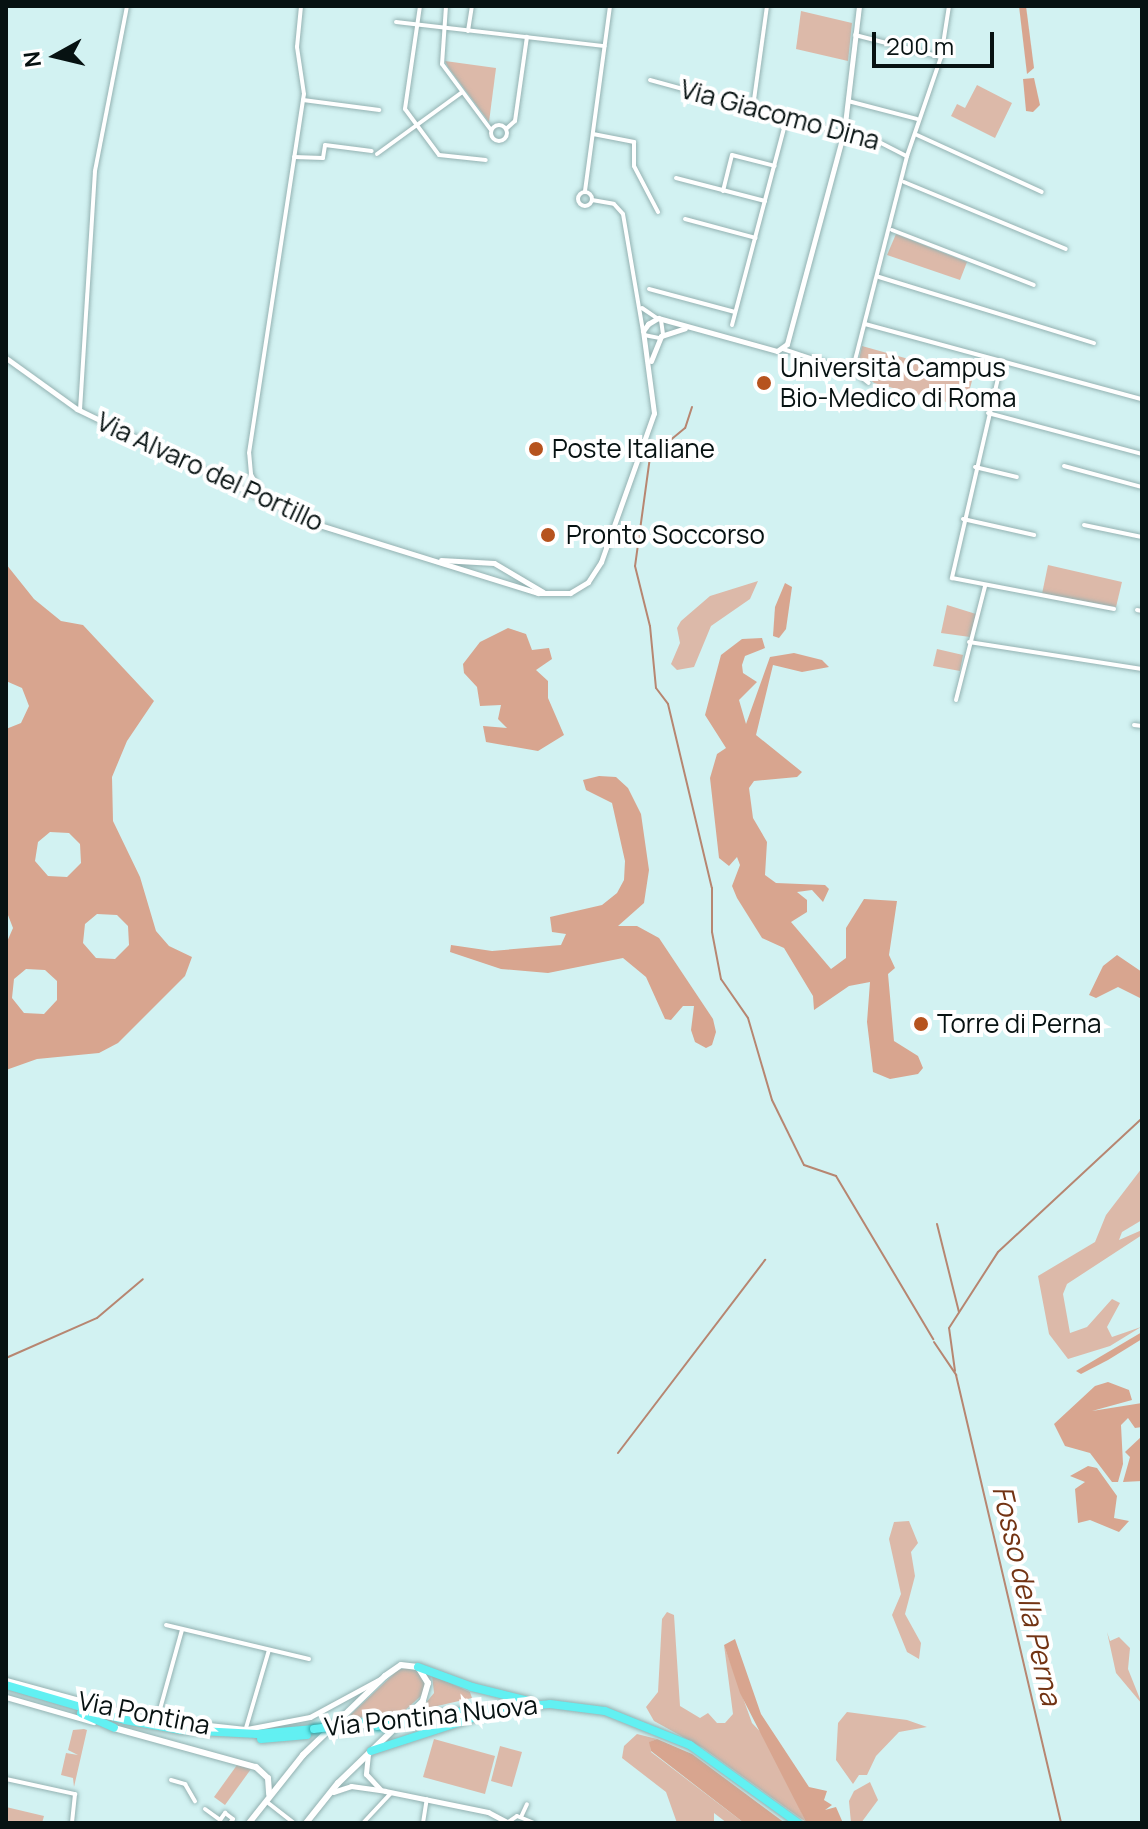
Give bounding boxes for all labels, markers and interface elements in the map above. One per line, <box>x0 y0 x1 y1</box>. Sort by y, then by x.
north arrow <box>16 16 96 96</box>
scale bar <box>876 16 998 66</box>
text: 200 m <box>886 29 954 62</box>
text: N <box>16 49 48 69</box>
street label: Via Giacomo Dina <box>677 73 883 157</box>
place label: Università Campus Bio-Medico di Roma <box>780 352 1016 414</box>
marker: Università Campus Bio-Medico di Roma <box>755 374 773 392</box>
street label: Via Alvaro del Portillo <box>92 406 328 538</box>
place label: Poste Italiane <box>552 433 715 465</box>
marker: Poste Italiane <box>527 440 545 458</box>
place label: Pronto Soccorso <box>566 519 765 551</box>
marker: Pronto Soccorso <box>537 524 559 546</box>
place label: Torre di Perna <box>937 1008 1101 1040</box>
marker: Torre di Perna <box>912 1015 930 1033</box>
water label: Fosso della Perna <box>986 1482 1070 1708</box>
street label: Via Pontina <box>75 1685 213 1741</box>
street label: Via Pontina Nuova <box>323 1689 539 1743</box>

